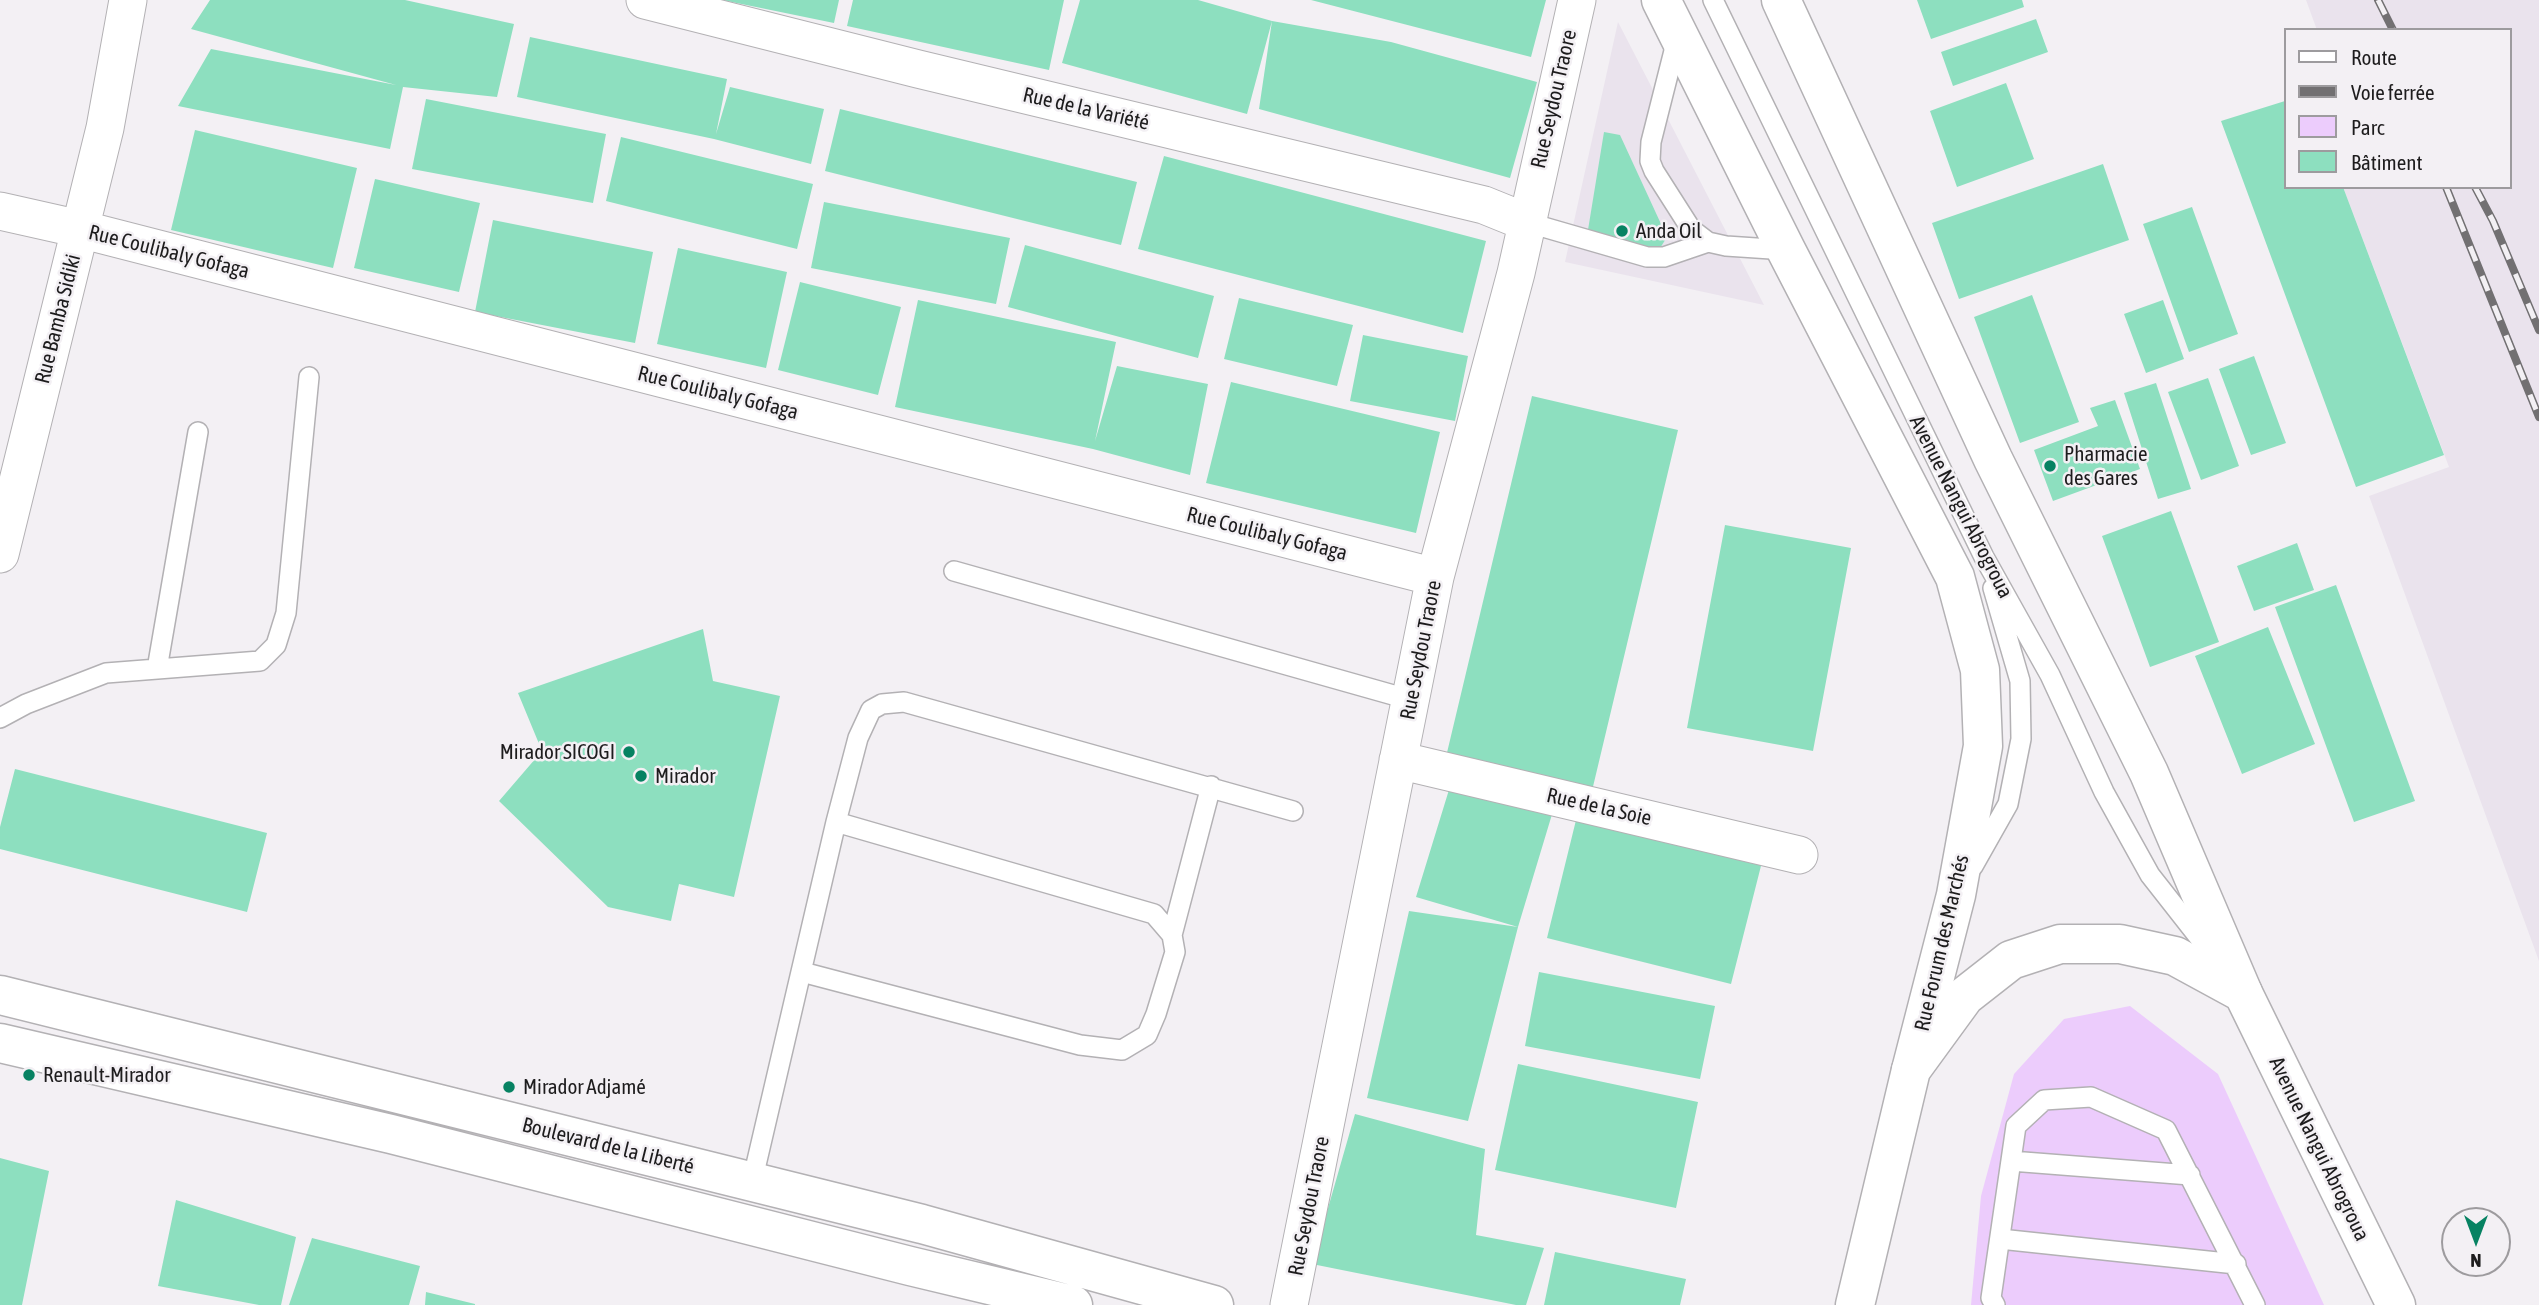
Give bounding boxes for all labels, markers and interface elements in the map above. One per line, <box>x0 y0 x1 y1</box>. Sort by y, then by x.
street label: Rue Seydou Traore <box>1526 27 1582 171</box>
legend <box>2284 28 2511 189</box>
text: Route <box>2351 45 2397 69</box>
text: Voie ferrée <box>2351 80 2434 104</box>
street label: Rue de la Variété <box>1020 82 1152 136</box>
text: Parc <box>2351 115 2385 139</box>
text: Bâtiment <box>2351 150 2422 174</box>
place label: Anda Oil <box>1636 218 1702 244</box>
street label: Rue Coulibaly Gofaga <box>86 220 252 284</box>
marker: Anda Oil <box>1614 223 1630 239</box>
street label: Rue Bamba Sidiki <box>30 252 86 386</box>
street label: Rue Coulibaly Gofaga <box>635 361 801 425</box>
street label: Avenue Nangui Abrogroua <box>1904 411 2018 603</box>
place label: Pharmacie des Gares <box>2064 441 2147 491</box>
marker: Pharmacie des Gares <box>2042 458 2058 474</box>
street label: Rue Coulibaly Gofaga <box>1184 502 1350 566</box>
street label: Rue Seydou Traore <box>1395 578 1447 722</box>
place label: Mirador SICOGI <box>500 739 615 765</box>
marker: Mirador SICOGI <box>621 744 637 760</box>
place label: Mirador <box>655 763 715 789</box>
marker: Mirador <box>633 768 649 784</box>
street label: Rue de la Soie <box>1544 783 1654 831</box>
street label: Rue Forum des Marchés <box>1909 852 1975 1034</box>
street label: Avenue Nangui Abrogroua <box>2264 1053 2374 1245</box>
place label: Renault-Mirador <box>43 1062 170 1088</box>
marker: Renault-Mirador <box>21 1067 37 1083</box>
place label: Mirador Adjamé <box>523 1074 646 1100</box>
marker: Mirador Adjamé <box>501 1079 517 1095</box>
street label: Boulevard de la Liberté <box>519 1112 697 1180</box>
street label: Rue Seydou Traore <box>1283 1134 1335 1278</box>
north arrow <box>2441 1207 2511 1277</box>
text: N <box>2470 1250 2482 1272</box>

